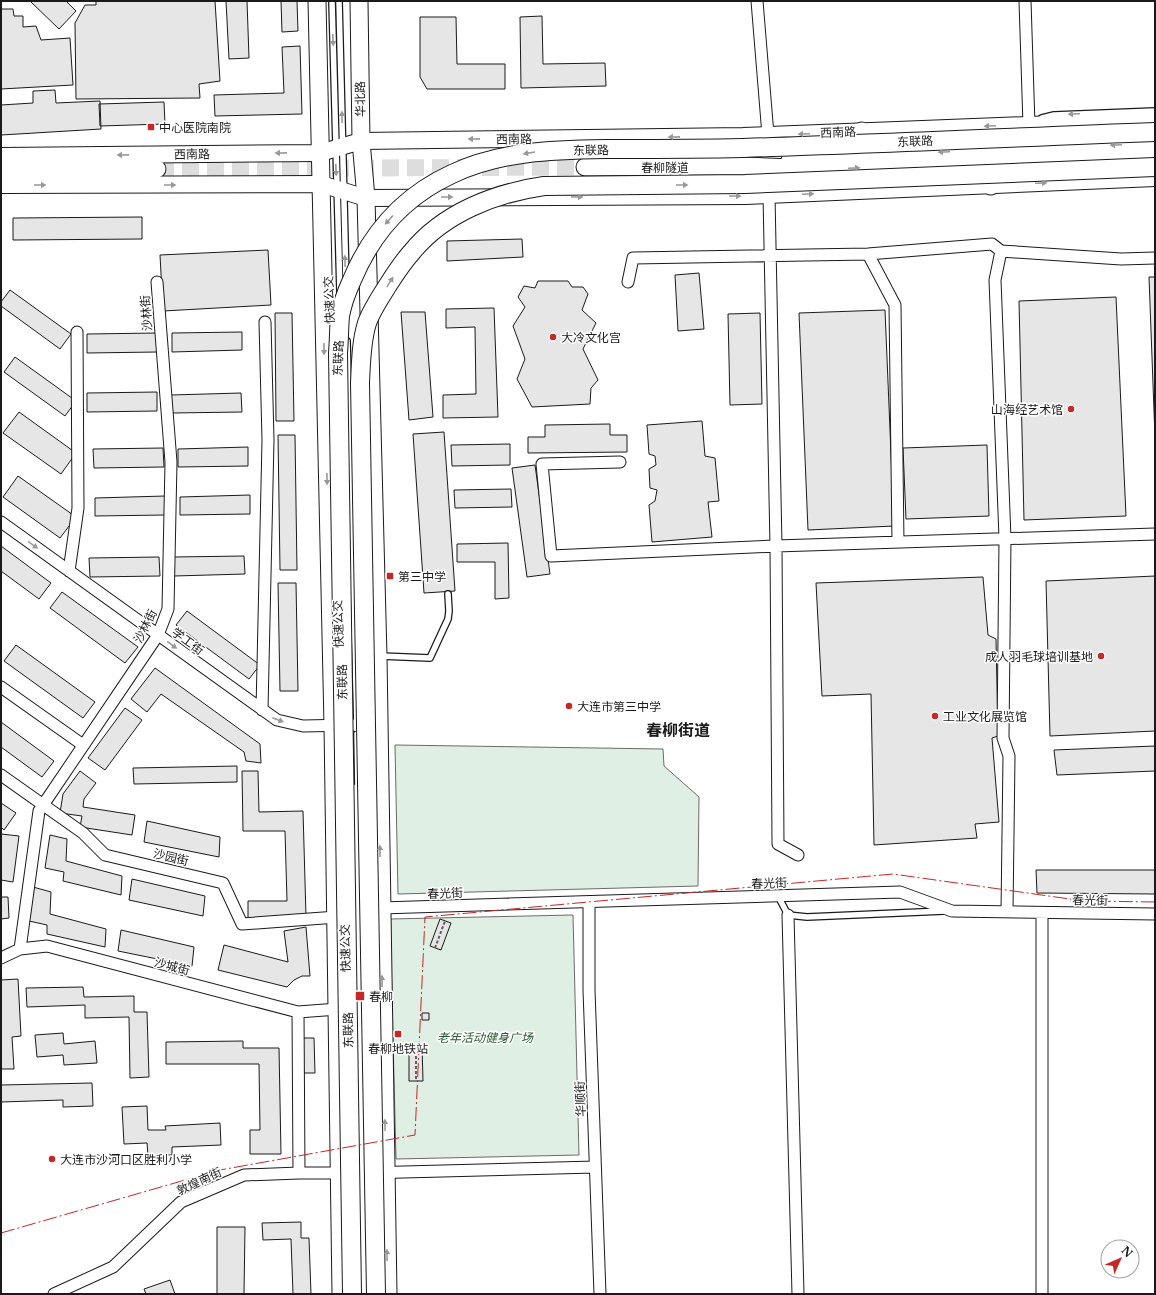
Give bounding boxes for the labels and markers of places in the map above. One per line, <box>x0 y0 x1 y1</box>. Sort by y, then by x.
place label: 中心医院南院 <box>159 120 231 135</box>
marker: 中心医院南院 <box>146 122 156 132</box>
place label: 大冷文化宫 <box>561 330 621 345</box>
marker: 大冷文化宫 <box>548 332 558 342</box>
place label: 山海经艺术馆 <box>991 402 1063 417</box>
marker: 山海经艺术馆 <box>1066 404 1076 414</box>
place label: 第三中学 <box>398 569 446 584</box>
marker: 第三中学 <box>385 571 395 581</box>
place label: 成人羽毛球培训基地 <box>985 649 1093 664</box>
marker: 成人羽毛球培训基地 <box>1096 651 1106 661</box>
place label: 大连市第三中学 <box>577 699 661 714</box>
marker: 大连市第三中学 <box>564 701 574 711</box>
place label: 工业文化展览馆 <box>943 709 1027 724</box>
marker: 工业文化展览馆 <box>930 711 940 721</box>
place label: 春柳 <box>369 989 393 1004</box>
marker: 春柳 <box>354 990 366 1002</box>
marker: 春柳地铁站 <box>393 1029 403 1039</box>
place label: 春柳地铁站 <box>368 1041 428 1056</box>
place label: 大连市沙河口区胜利小学 <box>60 1152 192 1167</box>
marker: 大连市沙河口区胜利小学 <box>47 1154 57 1164</box>

